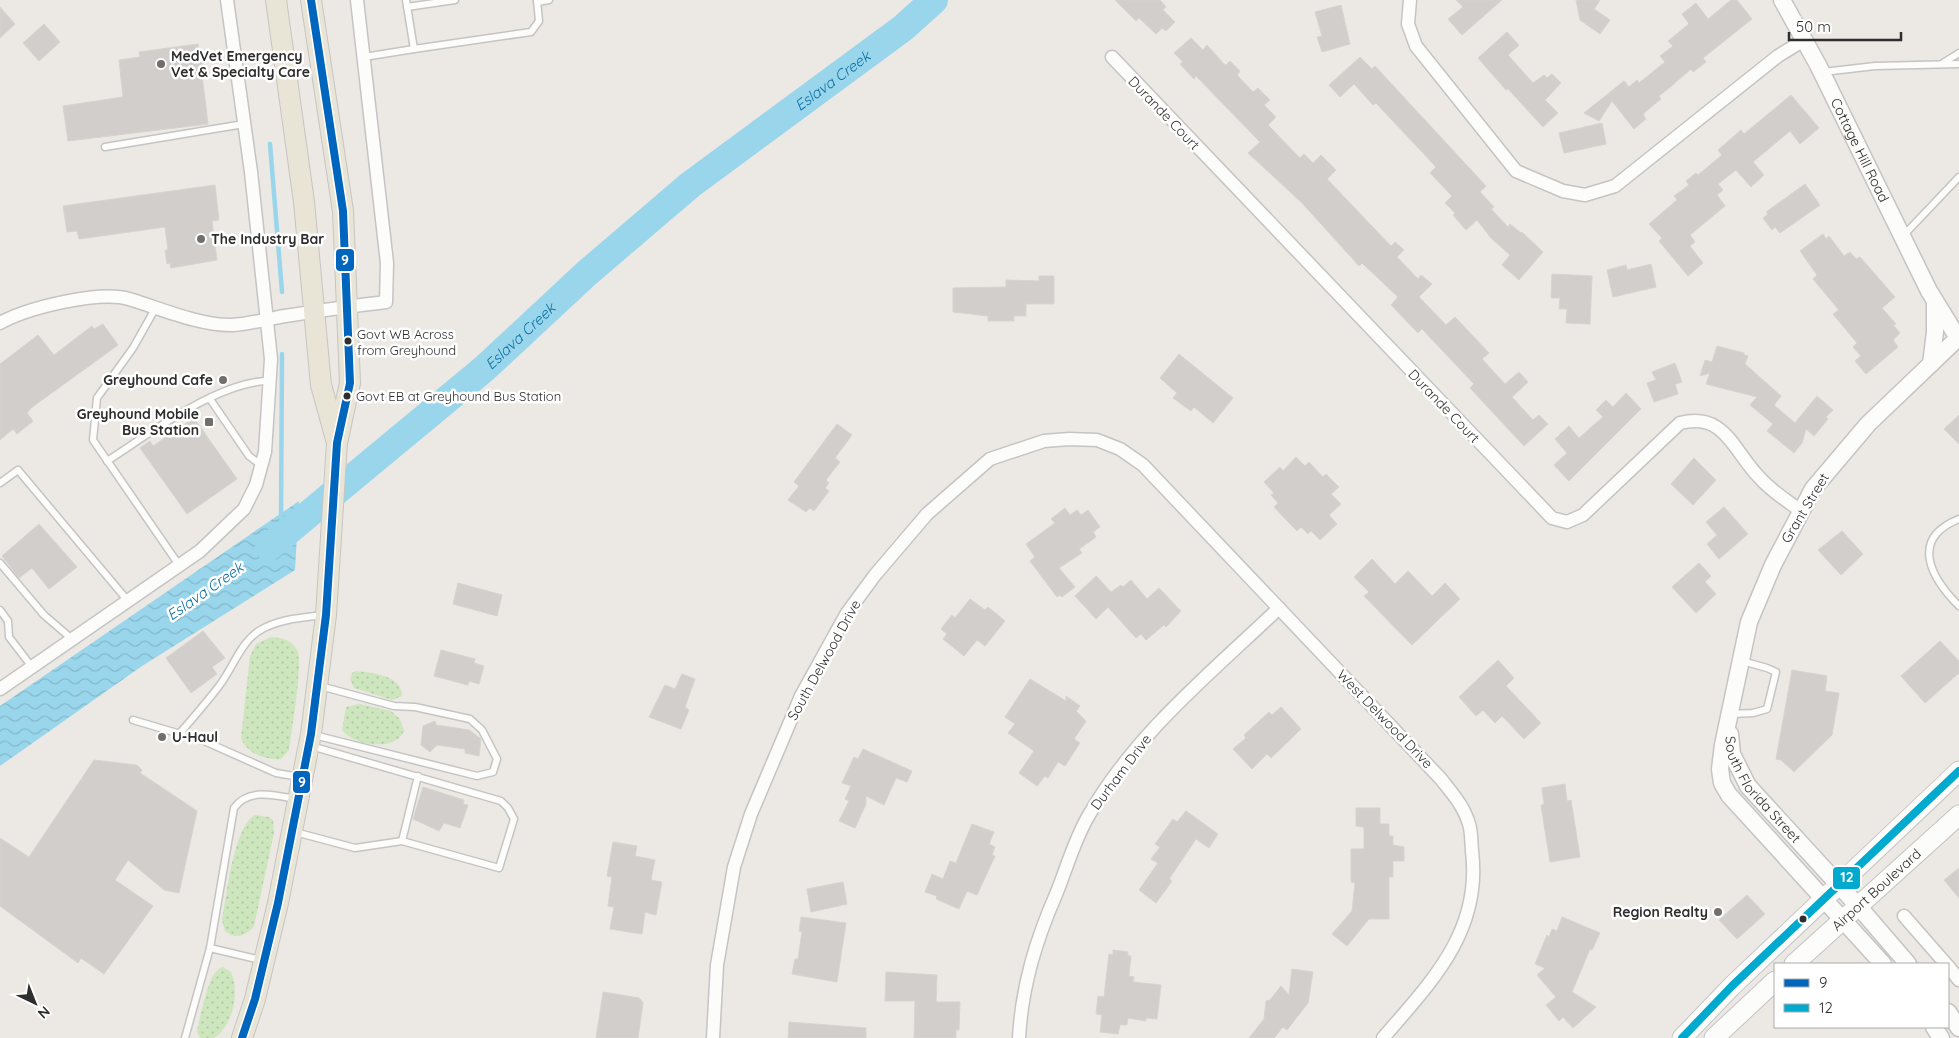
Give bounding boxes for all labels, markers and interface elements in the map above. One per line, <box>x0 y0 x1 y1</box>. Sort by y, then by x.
scale bar <box>1789 10 1902 42</box>
text: 50 m <box>1796 17 1831 36</box>
water label: Eslava Creek <box>791 45 875 114</box>
place label: MedVet Emergency Vet & Specialty Care <box>171 47 310 81</box>
marker: MedVet Emergency Vet & Specialty Care <box>155 58 167 70</box>
street label: Durande Court <box>1124 72 1204 154</box>
street label: Cottage Hill Road <box>1827 95 1893 205</box>
place label: The Industry Bar <box>211 230 324 248</box>
marker: The Industry Bar <box>195 233 207 245</box>
line badge: 9 <box>335 248 355 272</box>
text: 9 <box>341 251 349 269</box>
water label: Eslava Creek <box>481 297 560 373</box>
place label: Govt WB Across from Greyhound <box>357 326 456 358</box>
marker: Govt WB Across from Greyhound <box>343 336 353 346</box>
street label: Durande Court <box>1404 365 1484 447</box>
place label: Greyhound Cafe <box>103 371 213 389</box>
marker: Greyhound Cafe <box>217 374 229 386</box>
place label: Govt EB at Greyhound Bus Station <box>356 388 561 404</box>
marker: Govt EB at Greyhound Bus Station <box>342 391 352 401</box>
place label: Greyhound Mobile Bus Station <box>77 405 199 439</box>
marker: Greyhound Mobile Bus Station <box>203 416 215 428</box>
street label: Grant Street <box>1777 470 1833 546</box>
water label: Eslava Creek <box>163 557 249 624</box>
street label: South Delwood Drive <box>783 596 865 724</box>
street label: West Delwood Drive <box>1333 666 1437 772</box>
place label: U-Haul <box>172 728 218 746</box>
marker: U-Haul <box>156 731 168 743</box>
street label: Durham Drive <box>1087 731 1155 813</box>
street label: South Florida Street <box>1721 735 1805 847</box>
line badge: 9 <box>292 770 311 794</box>
text: 9 <box>298 773 306 791</box>
street label: Airport Boulevard <box>1828 845 1925 935</box>
line badge: 12 <box>1832 866 1861 890</box>
text: 12 <box>1840 868 1854 886</box>
place label: Region Realty <box>1613 903 1708 921</box>
marker: Region Realty <box>1712 906 1724 918</box>
unlabelled marker <box>1798 914 1808 924</box>
legend <box>1774 963 1949 1028</box>
text: 9 <box>1819 973 1827 992</box>
north arrow <box>10 978 60 1028</box>
text: 12 <box>1819 998 1833 1017</box>
text: N <box>34 1002 54 1023</box>

